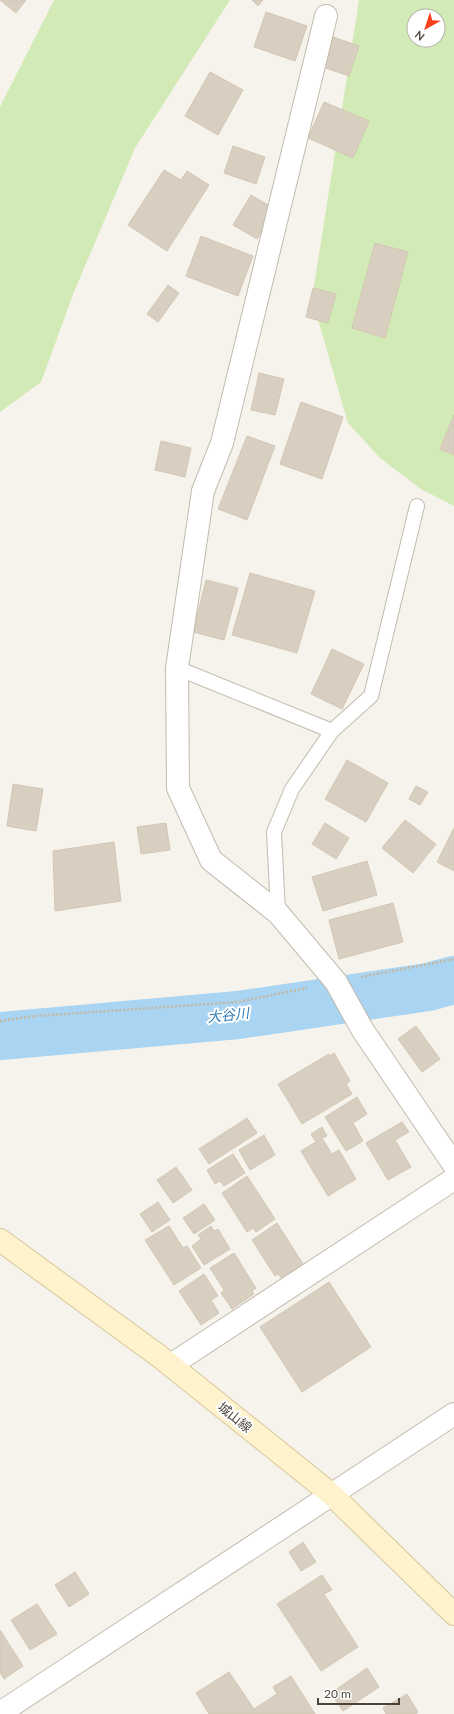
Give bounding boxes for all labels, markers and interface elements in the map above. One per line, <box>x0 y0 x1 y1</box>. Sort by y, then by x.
north arrow <box>406 8 446 48</box>
text: N <box>412 28 427 44</box>
water label: 大谷川 <box>206 1004 252 1025</box>
street label: 城山線 <box>215 1399 255 1435</box>
scale bar <box>318 1680 399 1706</box>
text: 20 m <box>324 1686 351 1701</box>

